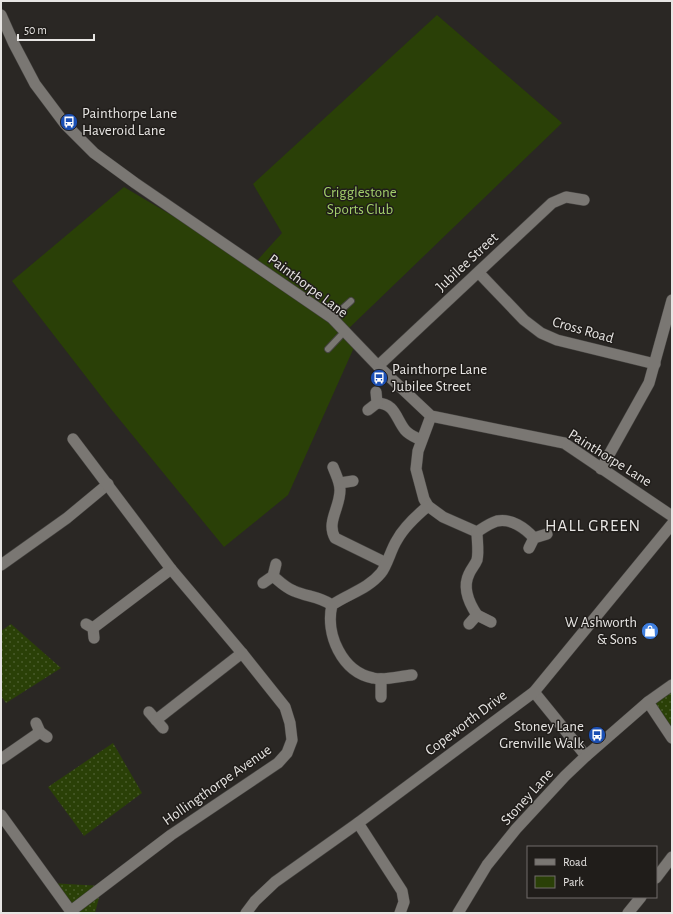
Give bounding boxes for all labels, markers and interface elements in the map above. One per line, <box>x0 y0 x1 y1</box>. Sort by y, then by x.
scale bar <box>18 16 94 42</box>
text: 50 m <box>24 24 47 36</box>
place label: Painthorpe Lane Haveroid Lane <box>82 106 177 138</box>
bus stop icon: Painthorpe Lane Haveroid Lane <box>59 112 79 132</box>
park label: Crigglestone Sports Club <box>323 185 397 217</box>
street label: Jubilee Street <box>433 229 501 294</box>
street label: Painthorpe Lane <box>266 251 351 321</box>
street label: Cross Road <box>551 314 616 346</box>
place label: Painthorpe Lane Jubilee Street <box>392 362 487 394</box>
bus stop icon: Painthorpe Lane Jubilee Street <box>369 368 389 388</box>
street label: Painthorpe Lane <box>566 426 654 490</box>
district label: HALL GREEN <box>545 517 641 534</box>
place label: W Ashworth & Sons <box>565 615 637 647</box>
shop icon: W Ashworth & Sons <box>640 621 660 641</box>
street label: Copeworth Drive <box>422 688 510 758</box>
place label: Stoney Lane Grenville Walk <box>499 719 584 751</box>
bus stop icon: Stoney Lane Grenville Walk <box>587 725 607 745</box>
street label: Hollingthorpe Avenue <box>160 742 274 828</box>
street label: Stoney Lane <box>498 766 556 828</box>
legend <box>527 846 657 898</box>
text: Road <box>563 856 587 868</box>
text: Park <box>563 876 584 888</box>

